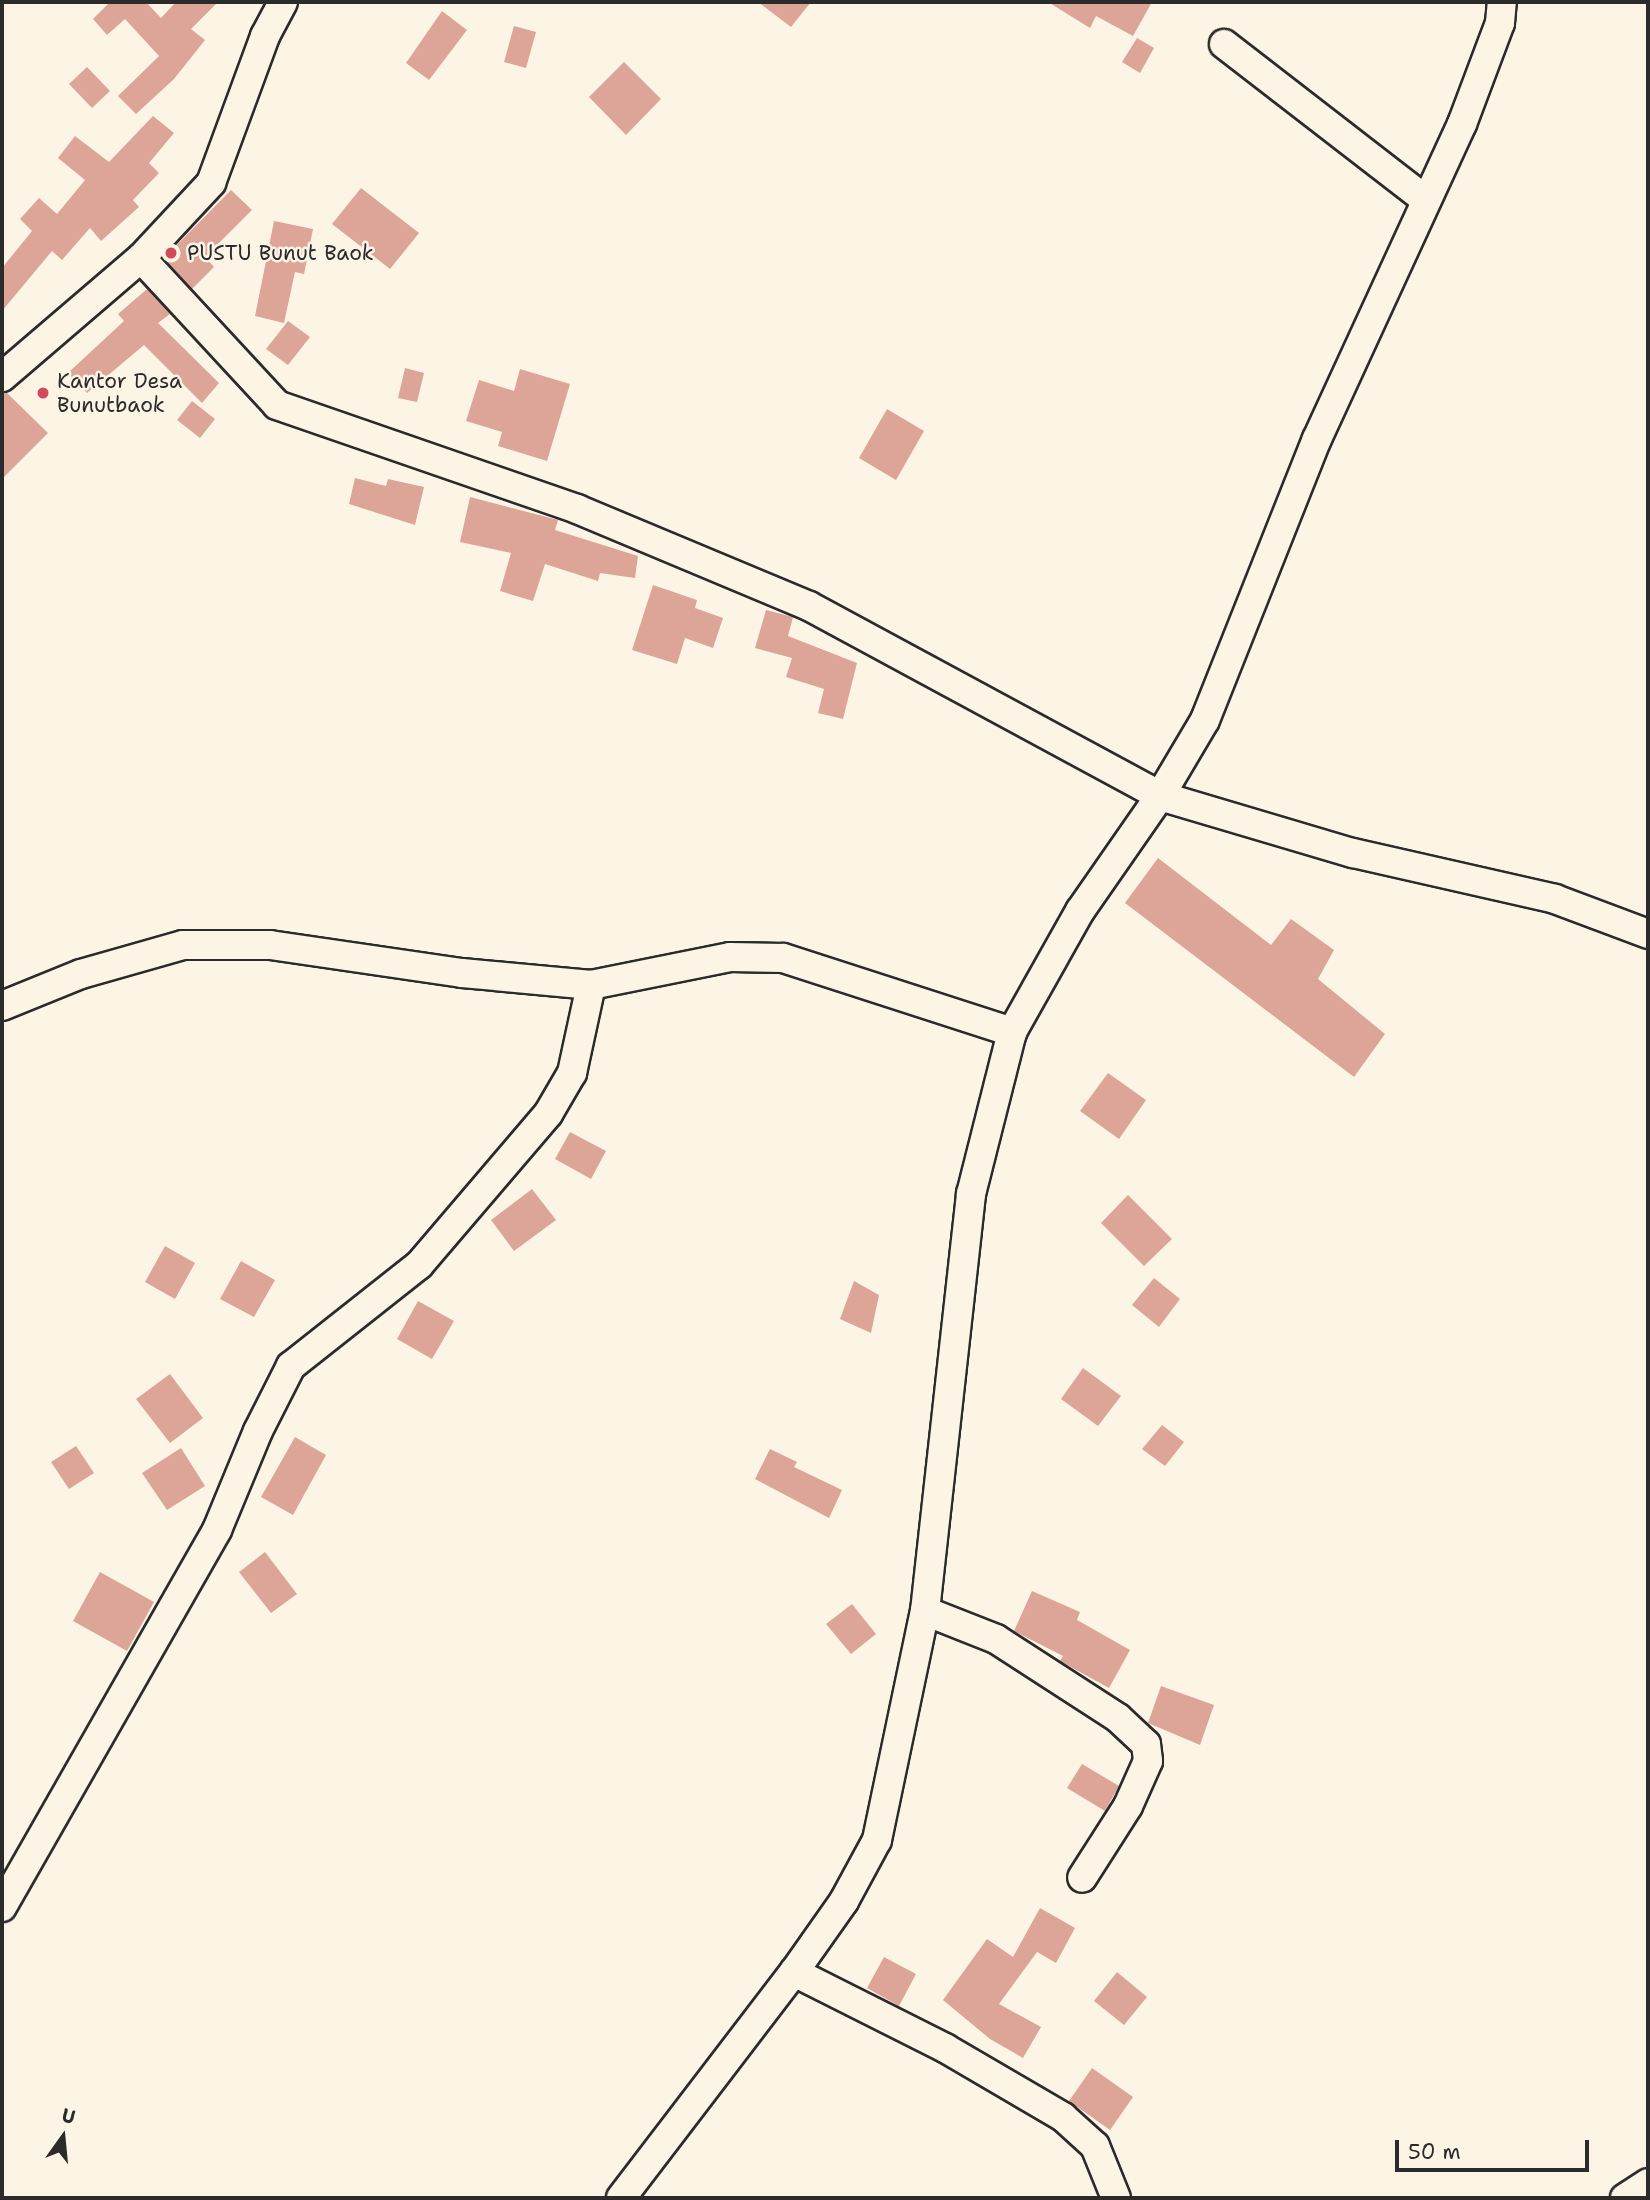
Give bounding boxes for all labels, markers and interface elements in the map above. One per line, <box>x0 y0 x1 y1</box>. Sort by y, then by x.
place label: PUSTU Bunut Baok <box>187 240 374 266</box>
marker: PUSTU Bunut Baok <box>161 243 181 263</box>
place label: Kantor Desa Bunutbaok <box>57 368 182 418</box>
marker: Kantor Desa Bunutbaok <box>35 385 51 401</box>
north arrow <box>28 2102 98 2172</box>
text: U <box>59 2102 78 2130</box>
scale bar <box>1398 2126 1592 2170</box>
text: 50 m <box>1408 2138 1461 2166</box>

